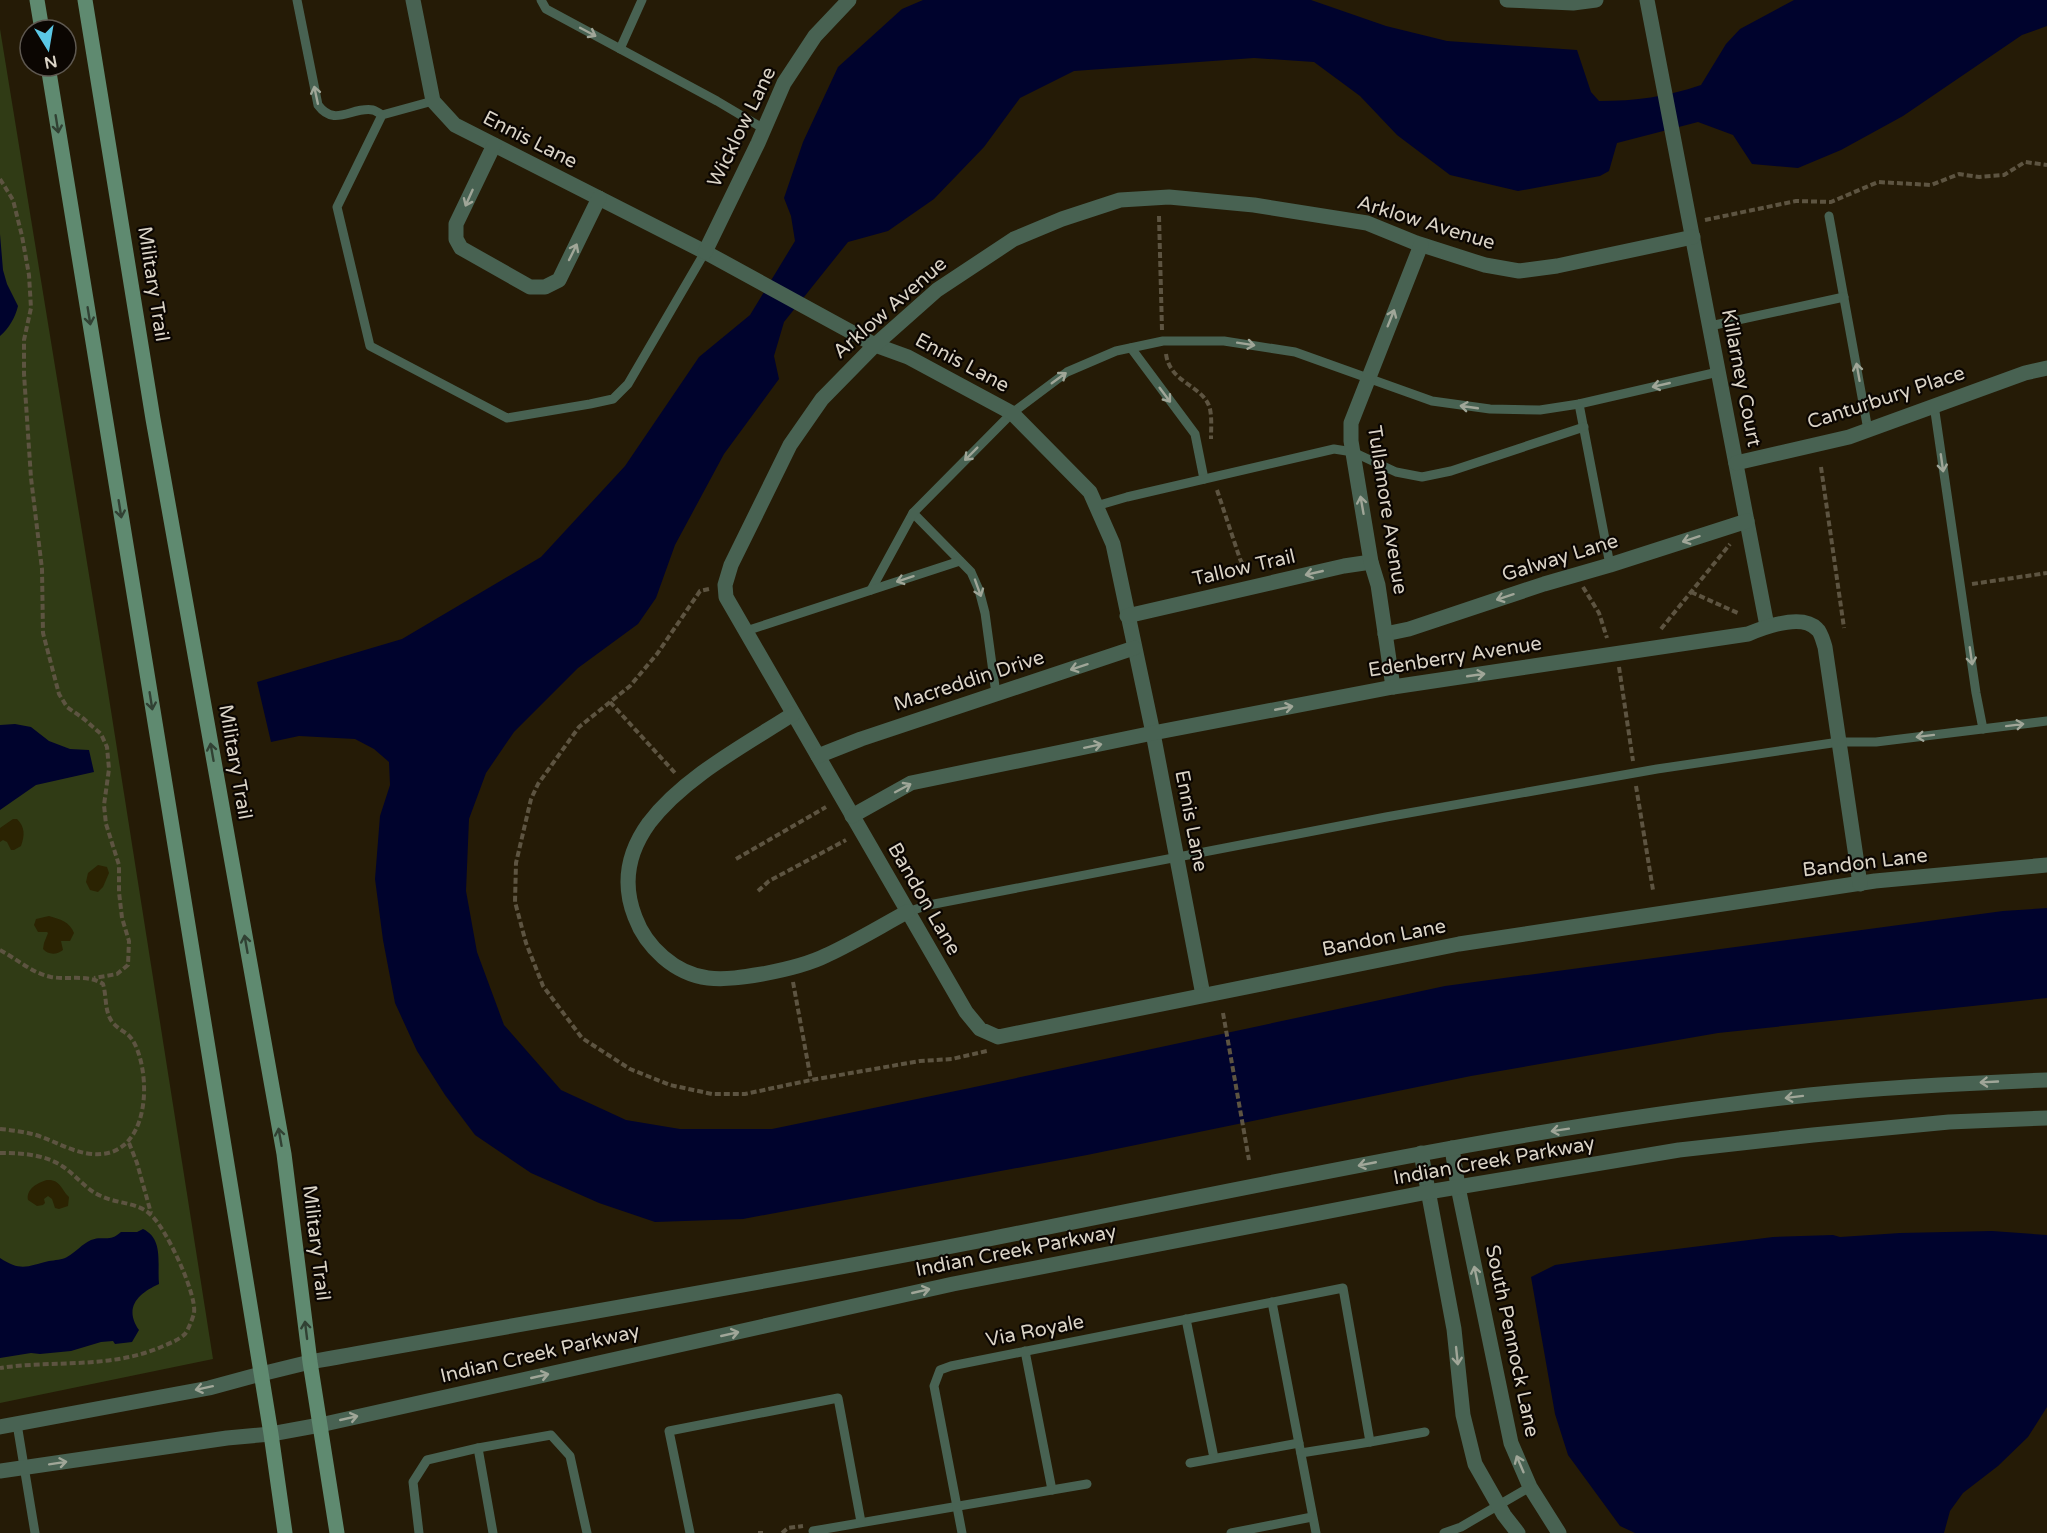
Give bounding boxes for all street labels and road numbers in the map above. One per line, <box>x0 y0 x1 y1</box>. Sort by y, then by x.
street label: Wicklow Lane <box>703 63 781 191</box>
street label: Ennis Lane <box>479 106 581 174</box>
street label: Arklow Avenue <box>1354 191 1498 255</box>
street label: Military Trail <box>132 225 174 343</box>
street label: Arklow Avenue <box>828 252 952 364</box>
street label: Killarney Court <box>1716 307 1766 449</box>
street label: Ennis Lane <box>911 328 1013 398</box>
street label: Canturbury Place <box>1804 361 1968 435</box>
street label: Tullamore Avenue <box>1362 424 1412 596</box>
street label: Galway Lane <box>1499 529 1621 587</box>
street label: Tallow Trail <box>1190 545 1298 591</box>
street label: Edenberry Avenue <box>1367 631 1543 683</box>
street label: Macreddin Drive <box>891 645 1047 717</box>
street label: Military Trail <box>213 703 257 821</box>
street label: Ennis Lane <box>1169 768 1213 874</box>
street label: Bandon Lane <box>882 839 966 959</box>
street label: Bandon Lane <box>1801 843 1929 883</box>
street label: Bandon Lane <box>1320 914 1448 962</box>
street label: Indian Creek Parkway <box>1391 1131 1597 1191</box>
street label: Military Trail <box>297 1184 335 1302</box>
street label: Indian Creek Parkway <box>914 1220 1119 1282</box>
street label: South Pennock Lane <box>1480 1243 1544 1439</box>
street label: Via Royale <box>984 1310 1086 1352</box>
street label: Indian Creek Parkway <box>438 1319 642 1389</box>

